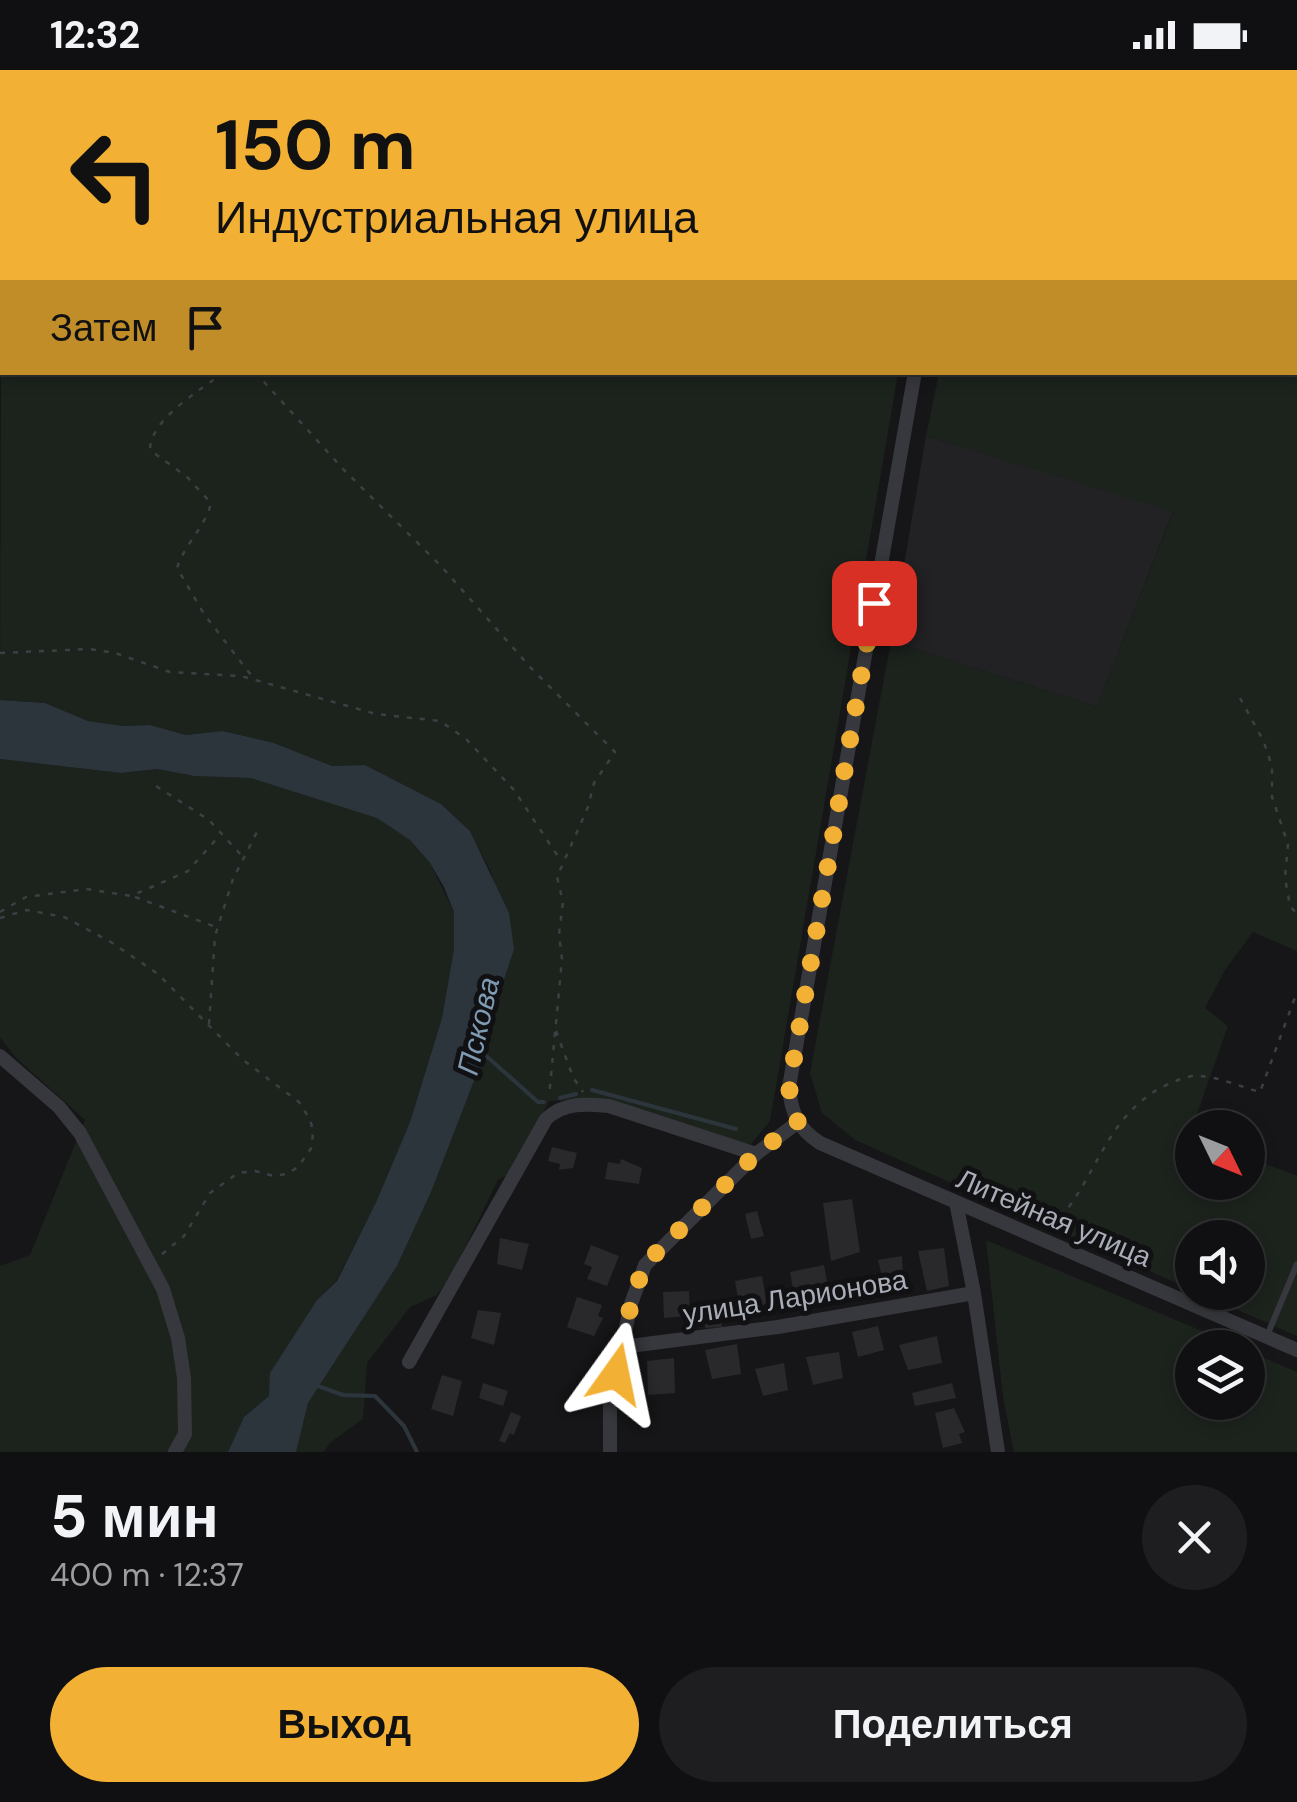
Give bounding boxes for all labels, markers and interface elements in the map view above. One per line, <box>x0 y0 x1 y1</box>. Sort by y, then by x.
text: 12:32 <box>50 10 140 60</box>
text: 150 m <box>215 100 416 191</box>
icon: left <box>50 110 180 240</box>
text: Индустриальная улица <box>215 188 698 247</box>
icon: arrive <box>178 300 233 355</box>
text: Затем <box>50 303 158 353</box>
pin <box>832 561 917 646</box>
icon: arrive <box>847 576 902 631</box>
water label: Пскова <box>448 973 508 1079</box>
north arrow <box>1175 1110 1265 1200</box>
map controls <box>1175 1110 1265 1420</box>
street label: Литейная улица <box>951 1160 1158 1276</box>
button: sound <box>1175 1220 1265 1310</box>
street label: улица Ларионова <box>680 1261 910 1333</box>
position arrow <box>564 1322 668 1426</box>
button: layers <box>1175 1330 1265 1420</box>
text: 5 мин <box>50 1477 219 1556</box>
button: close <box>1142 1485 1247 1590</box>
text: 400 m · 12:37 <box>50 1554 244 1596</box>
button: Выход <box>50 1667 639 1782</box>
button: Поделиться <box>659 1667 1247 1782</box>

